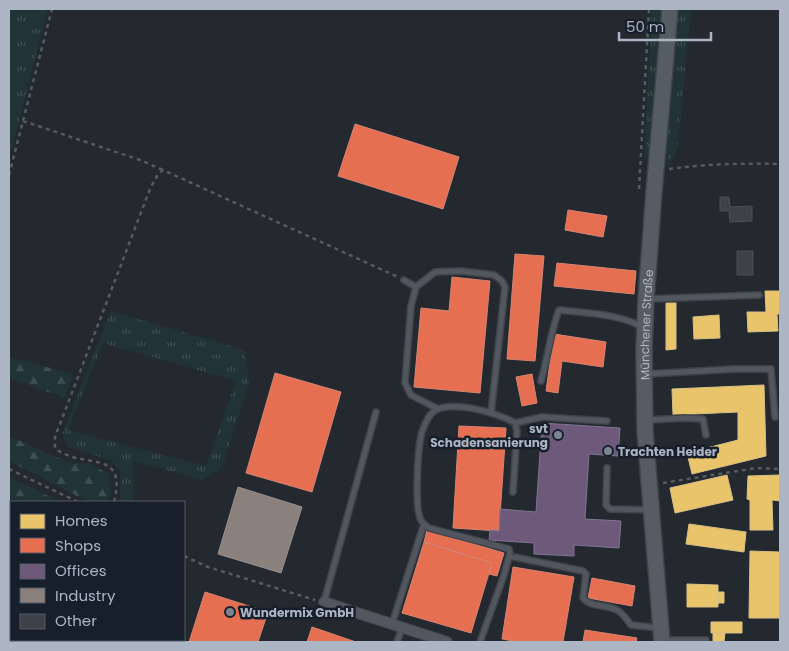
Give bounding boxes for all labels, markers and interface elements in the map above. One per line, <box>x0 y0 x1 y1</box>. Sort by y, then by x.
scale bar <box>619 10 712 42</box>
text: 50 m <box>626 16 664 37</box>
street label: Münchener Straße <box>635 269 657 380</box>
place label: svt Schadensanierung <box>430 420 548 451</box>
marker: svt Schadensanierung <box>552 429 564 441</box>
place label: Trachten Heider <box>618 443 717 460</box>
marker: Trachten Heider <box>602 445 614 457</box>
legend <box>10 501 185 641</box>
text: Homes <box>55 510 108 531</box>
text: Shops <box>55 535 101 556</box>
text: Offices <box>55 560 107 581</box>
text: Industry <box>55 585 116 606</box>
place label: Wundermix GmbH <box>240 604 354 621</box>
marker: Wundermix GmbH <box>224 606 236 618</box>
text: Other <box>55 610 97 631</box>

